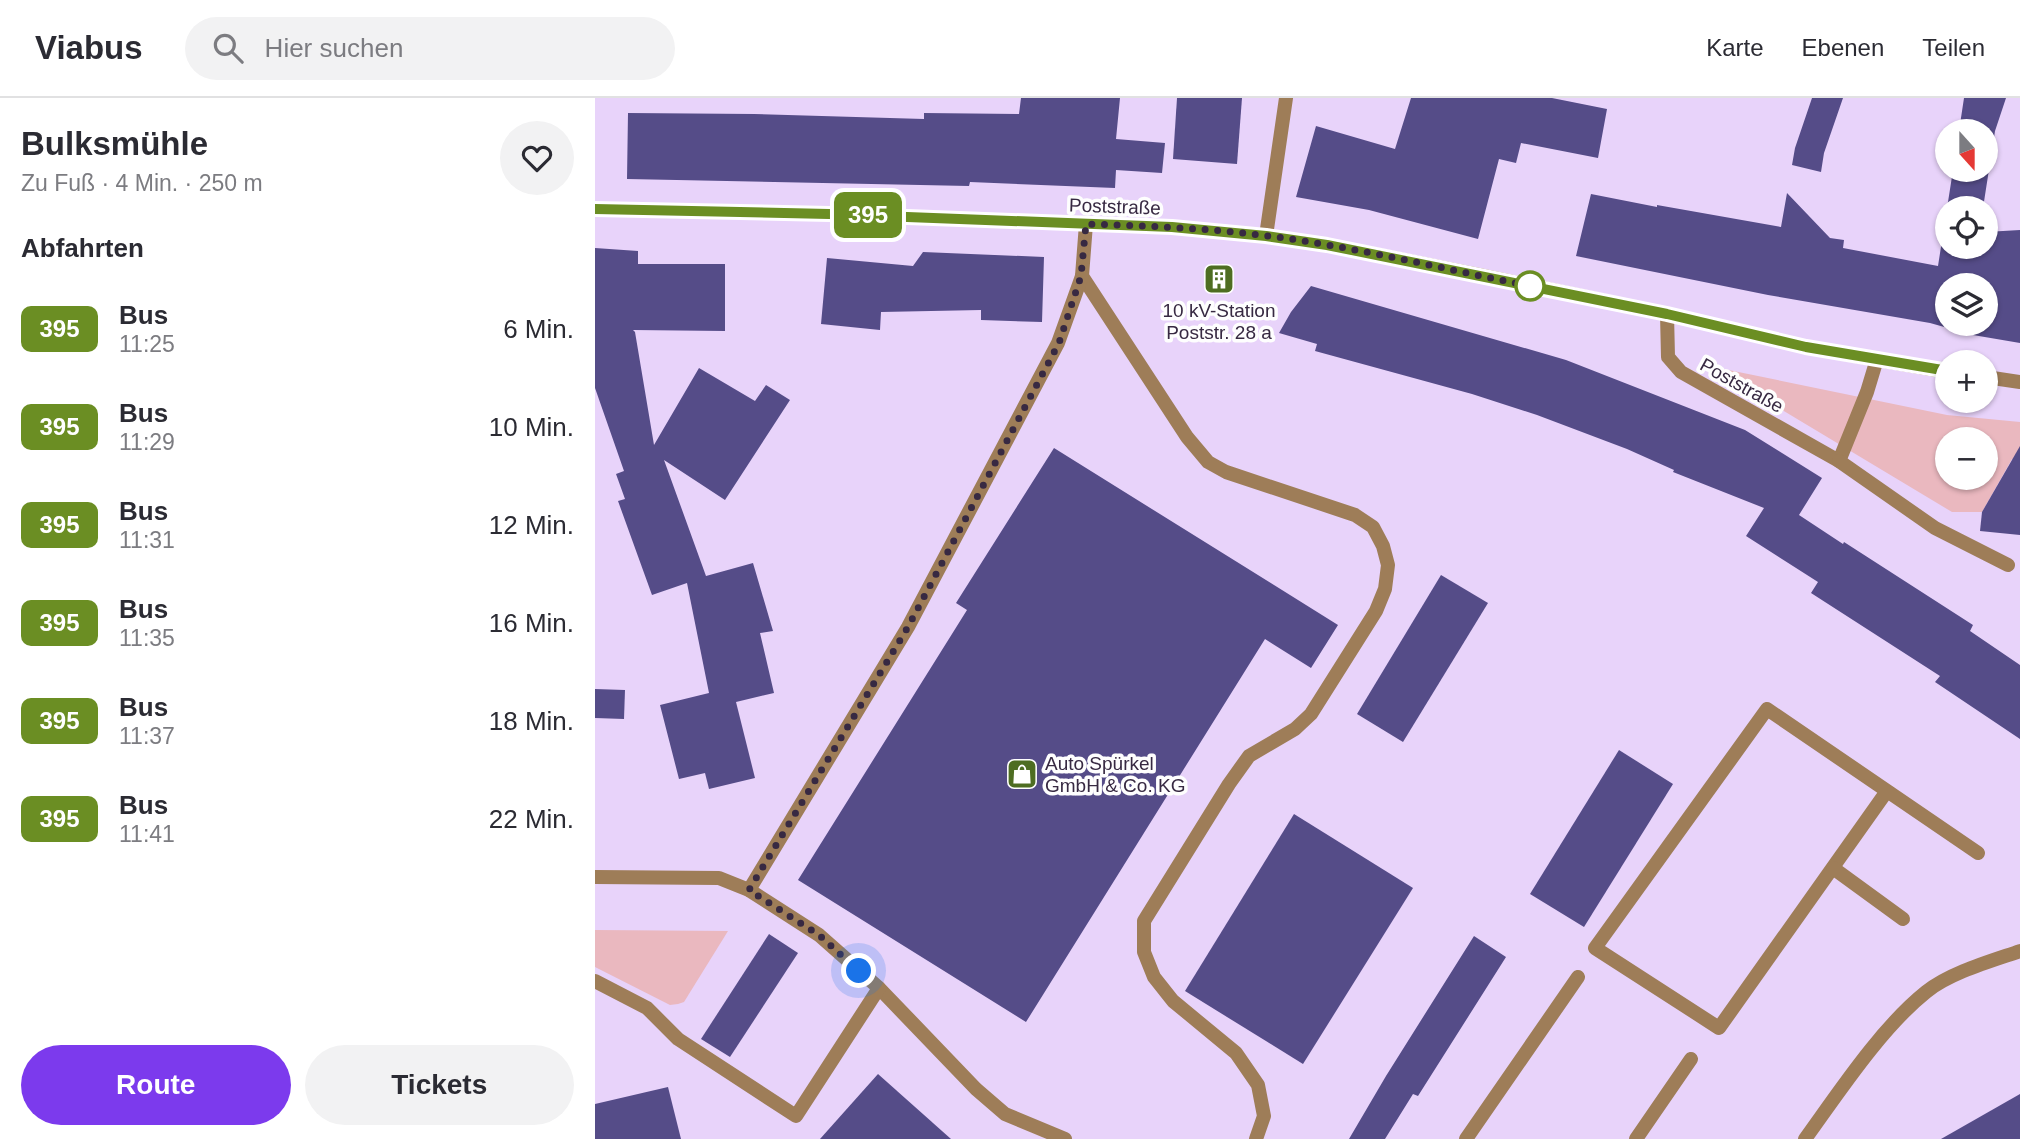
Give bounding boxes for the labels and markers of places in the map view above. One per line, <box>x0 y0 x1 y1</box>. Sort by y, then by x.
building icon: 10 kV-Station Poststr. 28 a <box>1202 262 1236 296</box>
unlabelled marker <box>1515 271 1545 301</box>
place label: 10 kV-Station Poststr. 28 a <box>1162 300 1276 343</box>
place label: Auto Spürkel GmbH & Co. KG <box>1045 753 1185 796</box>
shop icon: Auto Spürkel GmbH & Co. KG <box>1005 757 1039 791</box>

